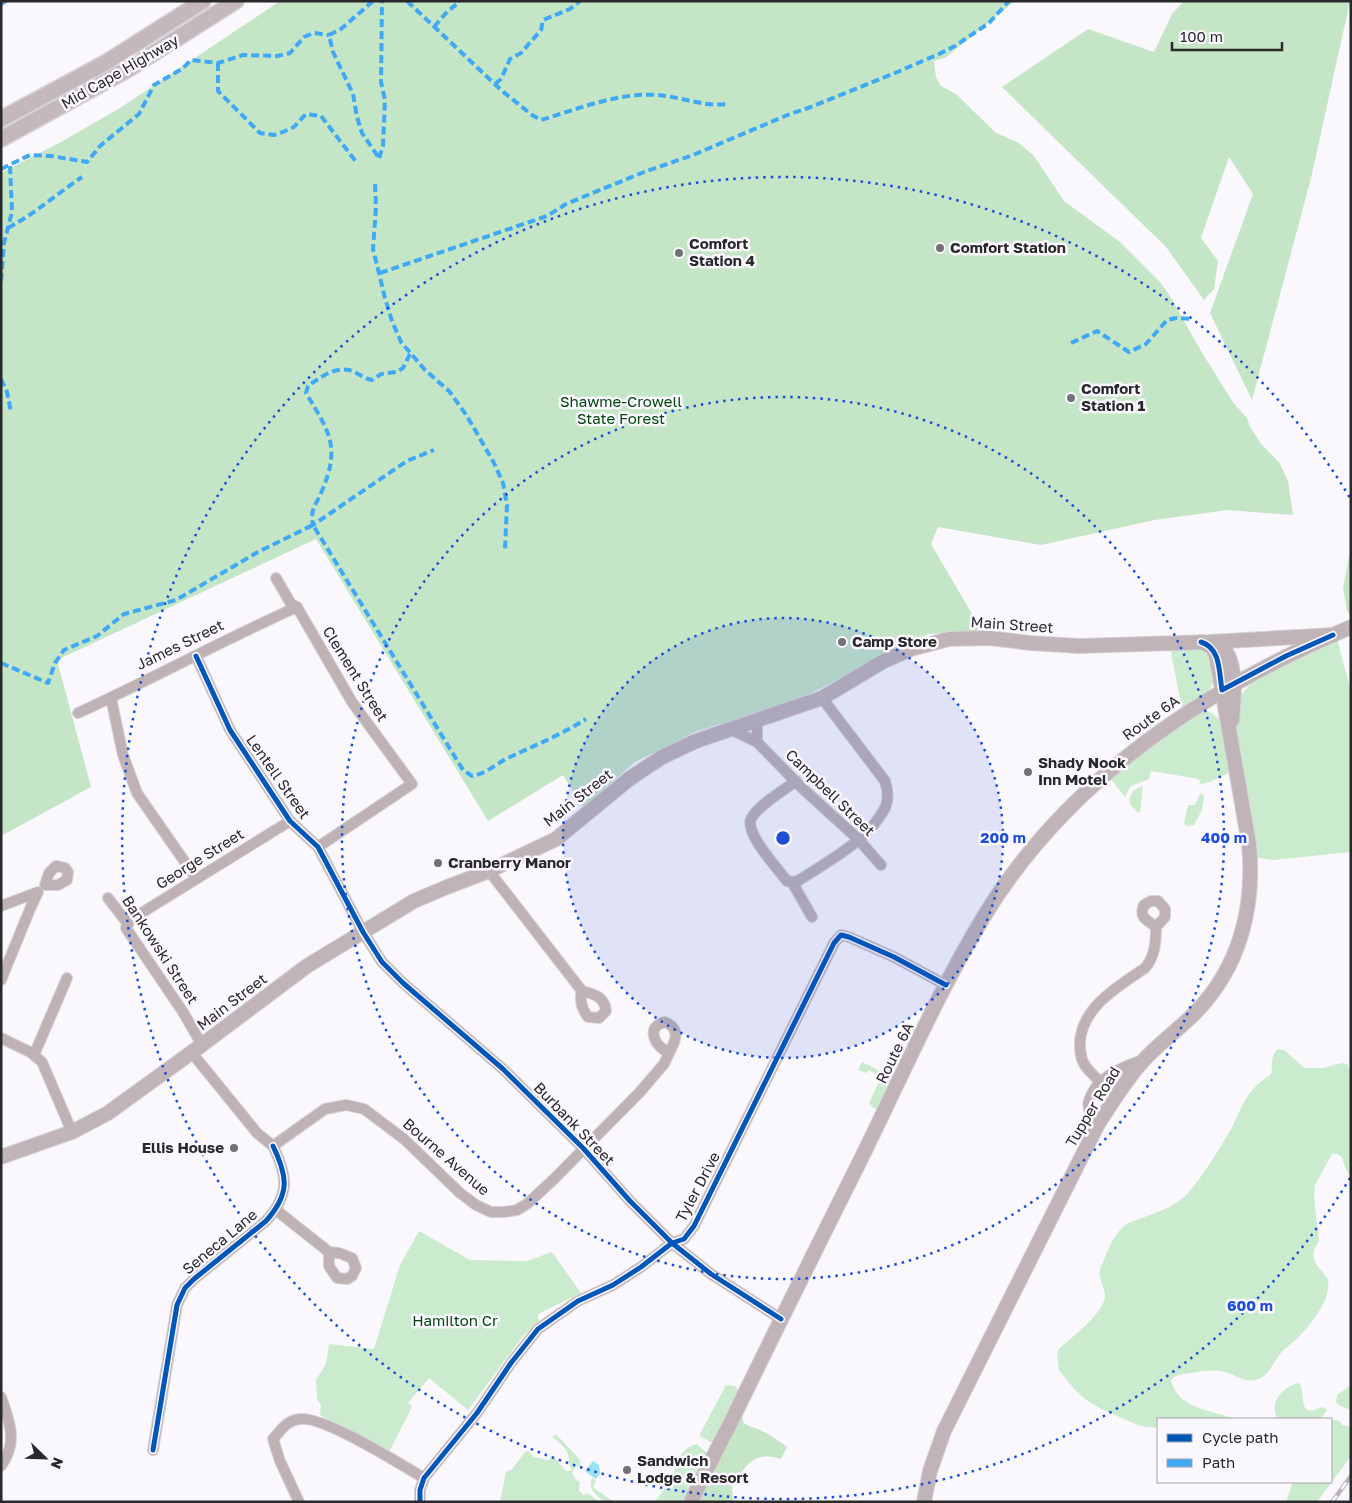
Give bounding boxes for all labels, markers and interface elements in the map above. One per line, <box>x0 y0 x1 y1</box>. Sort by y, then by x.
scale bar <box>1172 20 1282 52</box>
text: 100 m <box>1180 27 1223 45</box>
street label: Mid Cape Highway <box>58 30 182 112</box>
place label: Comfort Station 4 <box>689 234 755 269</box>
place label: Comfort Station <box>950 238 1066 256</box>
marker: Comfort Station <box>934 242 946 254</box>
marker: Comfort Station 4 <box>673 247 685 259</box>
place label: Comfort Station 1 <box>1081 379 1146 414</box>
park label: Shawme-Crowell State Forest <box>560 392 682 427</box>
marker: Comfort Station 1 <box>1065 392 1077 404</box>
street label: Main Street <box>970 612 1054 636</box>
street label: James Street <box>133 615 226 673</box>
street label: Clement Street <box>319 623 392 724</box>
place label: Camp Store <box>852 632 937 650</box>
marker: Camp Store <box>836 636 848 648</box>
street label: Route 6A <box>1119 691 1182 744</box>
street label: Lentell Street <box>243 731 314 822</box>
street label: Campbell Street <box>782 745 879 839</box>
place label: Shady Nook Inn Motel <box>1038 753 1126 788</box>
street label: Main Street <box>539 765 616 830</box>
marker: Shady Nook Inn Motel <box>1022 766 1034 778</box>
street label: George Street <box>152 824 247 892</box>
text: 200 m <box>980 828 1026 846</box>
text: 400 m <box>1201 828 1247 846</box>
centre of rings <box>774 829 792 847</box>
place label: Cranberry Manor <box>448 853 571 871</box>
marker: Cranberry Manor <box>432 857 444 869</box>
street label: Bankowski Street <box>119 892 203 1007</box>
street label: Main Street <box>193 969 270 1033</box>
street label: Route 6A <box>872 1019 917 1086</box>
street label: Tupper Road <box>1061 1063 1123 1150</box>
street label: Burbank Street <box>531 1078 619 1169</box>
street label: Bourne Avenue <box>400 1114 494 1199</box>
place label: Ellis House <box>142 1138 224 1156</box>
marker: Ellis House <box>228 1142 240 1154</box>
street label: Tyler Drive <box>671 1148 723 1225</box>
street label: Seneca Lane <box>178 1205 261 1278</box>
text: 600 m <box>1227 1296 1273 1314</box>
park label: Hamilton Cr <box>412 1311 498 1329</box>
legend <box>1157 1418 1332 1483</box>
text: Cycle path <box>1202 1428 1278 1446</box>
north arrow <box>20 1433 70 1483</box>
place label: Sandwich Lodge & Resort <box>637 1451 749 1486</box>
text: Path <box>1202 1453 1235 1471</box>
text: N <box>48 1455 67 1471</box>
marker: Sandwich Lodge & Resort <box>621 1464 633 1476</box>

